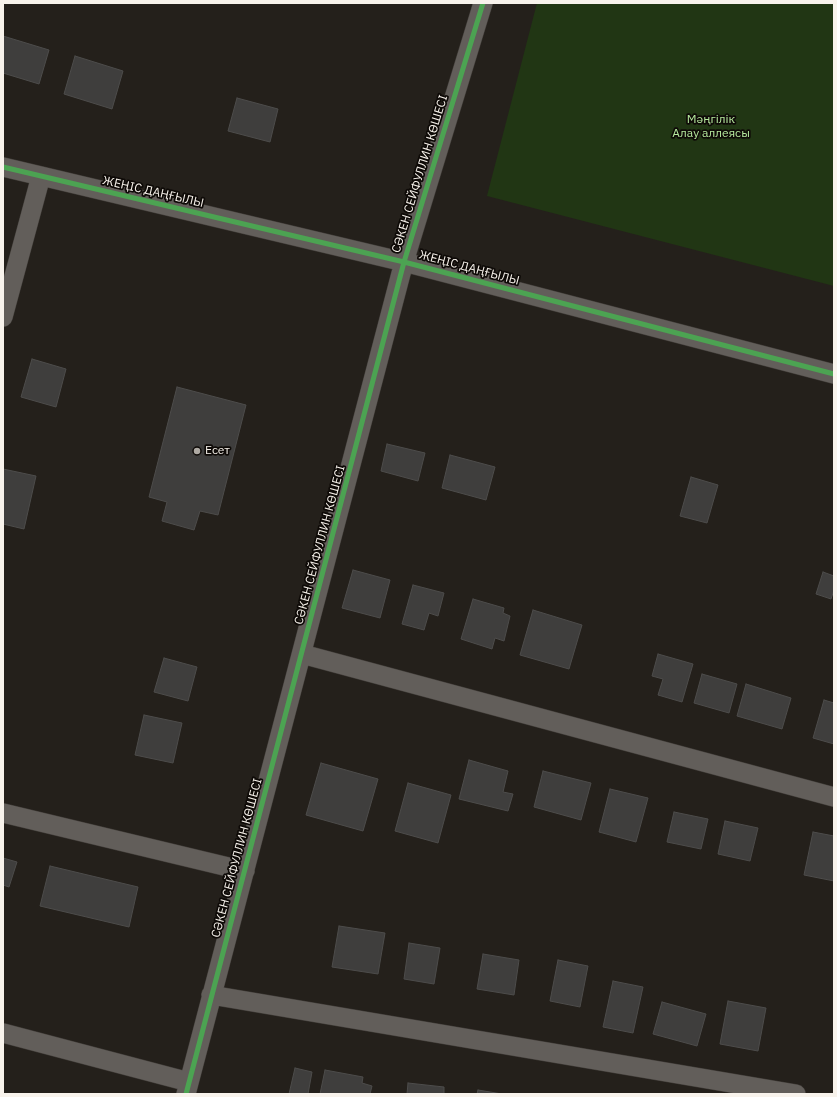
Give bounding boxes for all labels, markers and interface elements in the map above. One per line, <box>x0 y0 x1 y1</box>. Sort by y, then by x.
street label: СӘКЕН СЕЙФУЛЛИН КӨШЕСІ <box>389 93 451 255</box>
park label: Мәңгілік Алау аллеясы <box>672 113 750 141</box>
street label: ЖЕҢІС ДАҢҒЫЛЫ <box>101 173 205 211</box>
street label: ЖЕҢІС ДАҢҒЫЛЫ <box>417 248 521 288</box>
place label: Есет <box>205 444 230 458</box>
marker: Есет <box>192 446 202 456</box>
street label: СӘКЕН СЕЙФУЛЛИН КӨШЕСІ <box>292 464 348 626</box>
street label: СӘКЕН СЕЙФУЛЛИН КӨШЕСІ <box>209 777 265 939</box>

